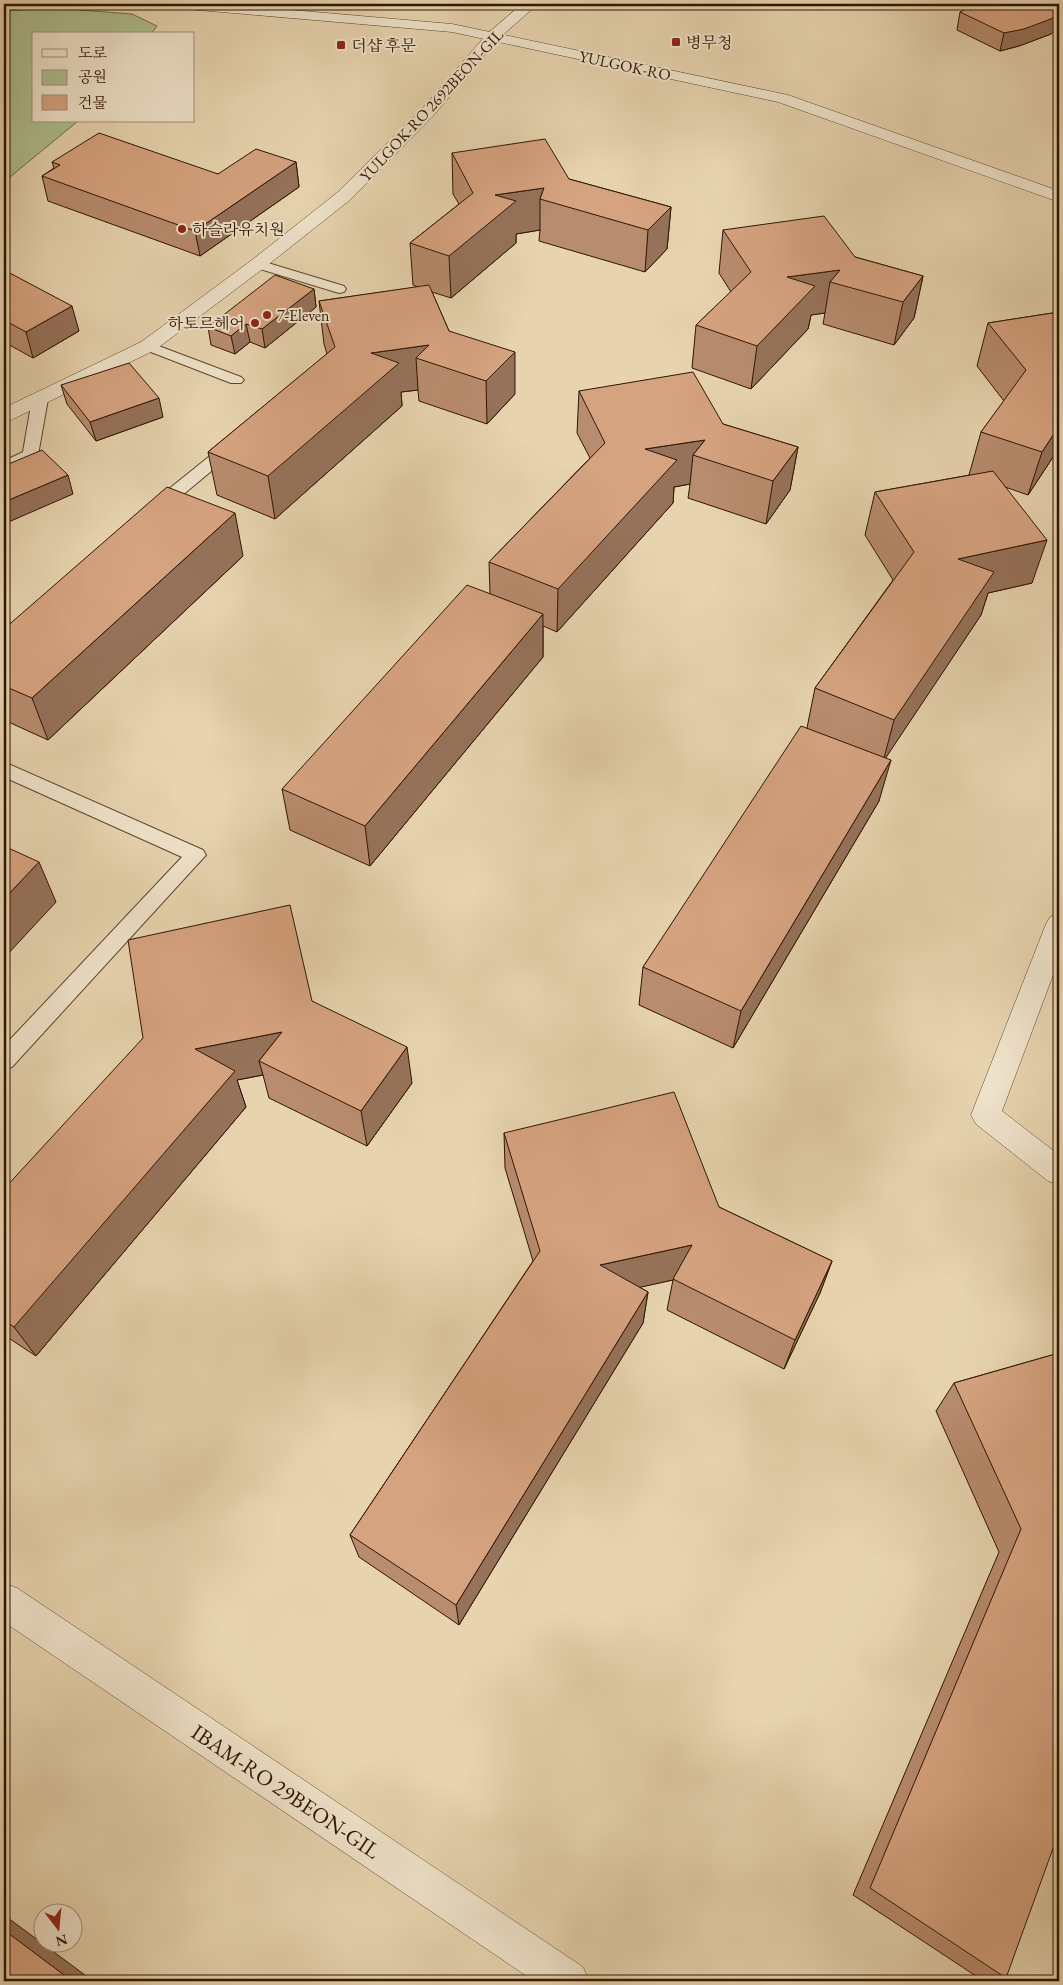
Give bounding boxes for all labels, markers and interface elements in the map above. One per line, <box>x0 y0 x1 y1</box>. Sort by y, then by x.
street label: YULGOK-RO 2692BEON-GIL <box>355 24 508 186</box>
legend <box>32 32 195 122</box>
place label: 병무청 <box>686 32 732 53</box>
place label: 더샵 후문 <box>351 35 417 56</box>
marker: 병무청 <box>670 36 682 48</box>
marker: 더샵 후문 <box>335 39 347 51</box>
text: 도로 <box>78 43 107 62</box>
street label: YULGOK-RO <box>577 46 673 85</box>
text: 공원 <box>78 67 107 86</box>
text: 건물 <box>78 93 107 112</box>
place label: 하슬라유치원 <box>192 219 285 240</box>
marker: 하슬라유치원 <box>176 223 188 235</box>
place label: 7-Eleven <box>277 305 330 326</box>
marker: 7-Eleven <box>261 309 273 321</box>
place label: 하토르헤어 <box>168 313 245 334</box>
marker: 하토르헤어 <box>249 317 261 329</box>
street label: IBAM-RO 29BEON-GIL <box>186 1717 386 1865</box>
north arrow <box>32 1902 82 1952</box>
text: N <box>53 1930 70 1951</box>

